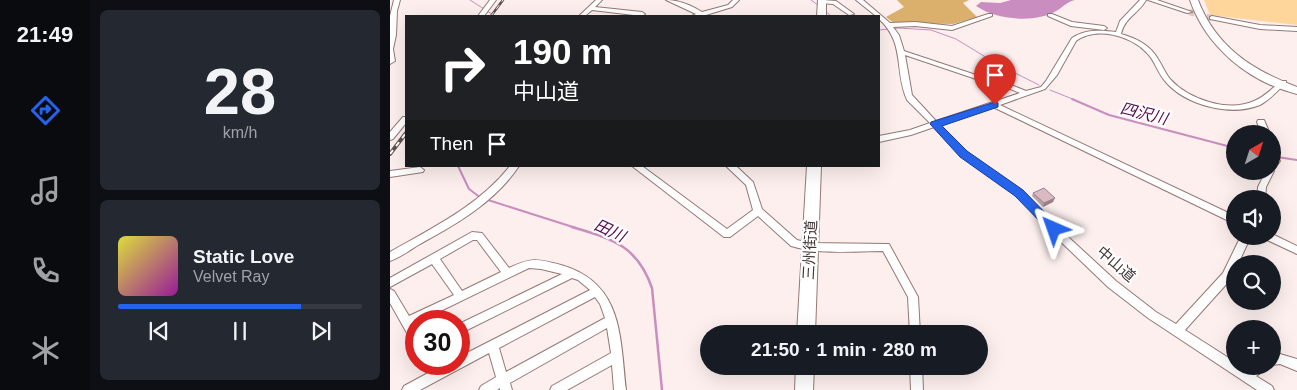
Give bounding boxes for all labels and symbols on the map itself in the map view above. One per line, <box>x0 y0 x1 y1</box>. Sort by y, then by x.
pin <box>974 54 1016 105</box>
water label: 四沢川 <box>1119 99 1171 128</box>
north arrow <box>1226 125 1281 180</box>
position arrow <box>1027 202 1079 254</box>
water label: 田川 <box>592 216 630 246</box>
street label: 三州街道 <box>799 220 820 280</box>
street label: 中山道 <box>1094 242 1139 285</box>
speed limit sign: 30 <box>405 310 470 375</box>

